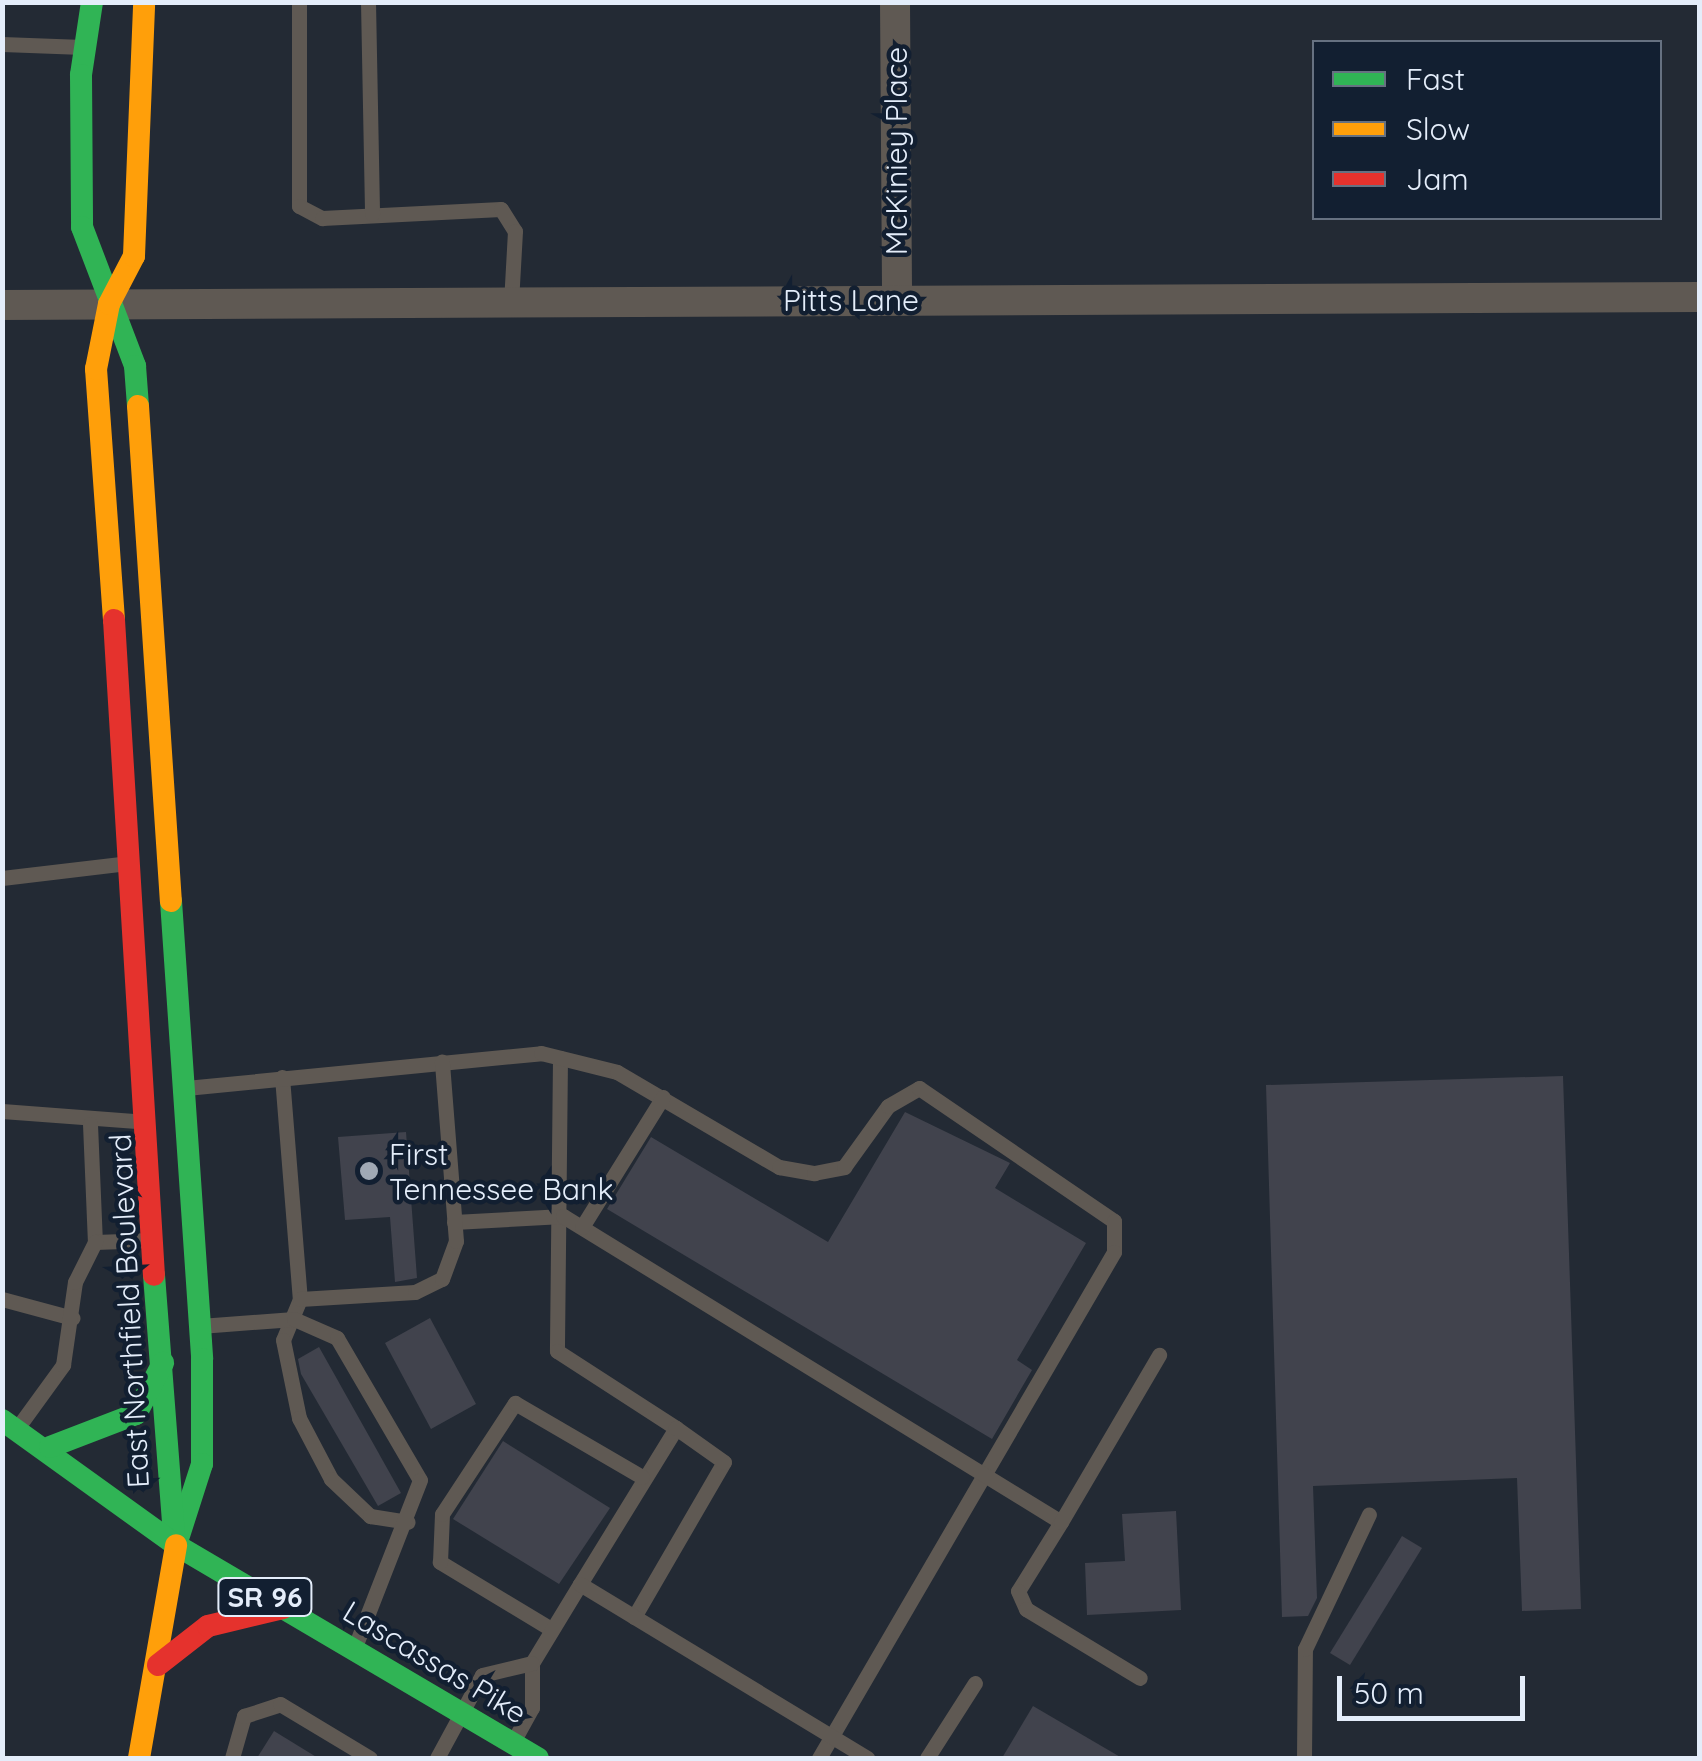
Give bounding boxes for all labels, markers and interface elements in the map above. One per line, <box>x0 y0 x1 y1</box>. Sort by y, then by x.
legend <box>1312 40 1662 220</box>
street label: McKiniey Place <box>878 47 914 255</box>
text: Fast <box>1406 60 1465 98</box>
text: Slow <box>1406 110 1470 148</box>
text: Jam <box>1406 160 1469 198</box>
street label: Pitts Lane <box>783 282 919 318</box>
street label: East Northfield Boulevard <box>102 1133 156 1489</box>
place label: First Tennessee Bank <box>389 1136 613 1206</box>
marker: First Tennessee Bank <box>358 1160 380 1182</box>
road number: SR 96 <box>215 1574 315 1620</box>
street label: Lascassas Pike <box>337 1593 533 1731</box>
scale bar <box>1342 1656 1530 1718</box>
text: 50 m <box>1354 1674 1424 1712</box>

